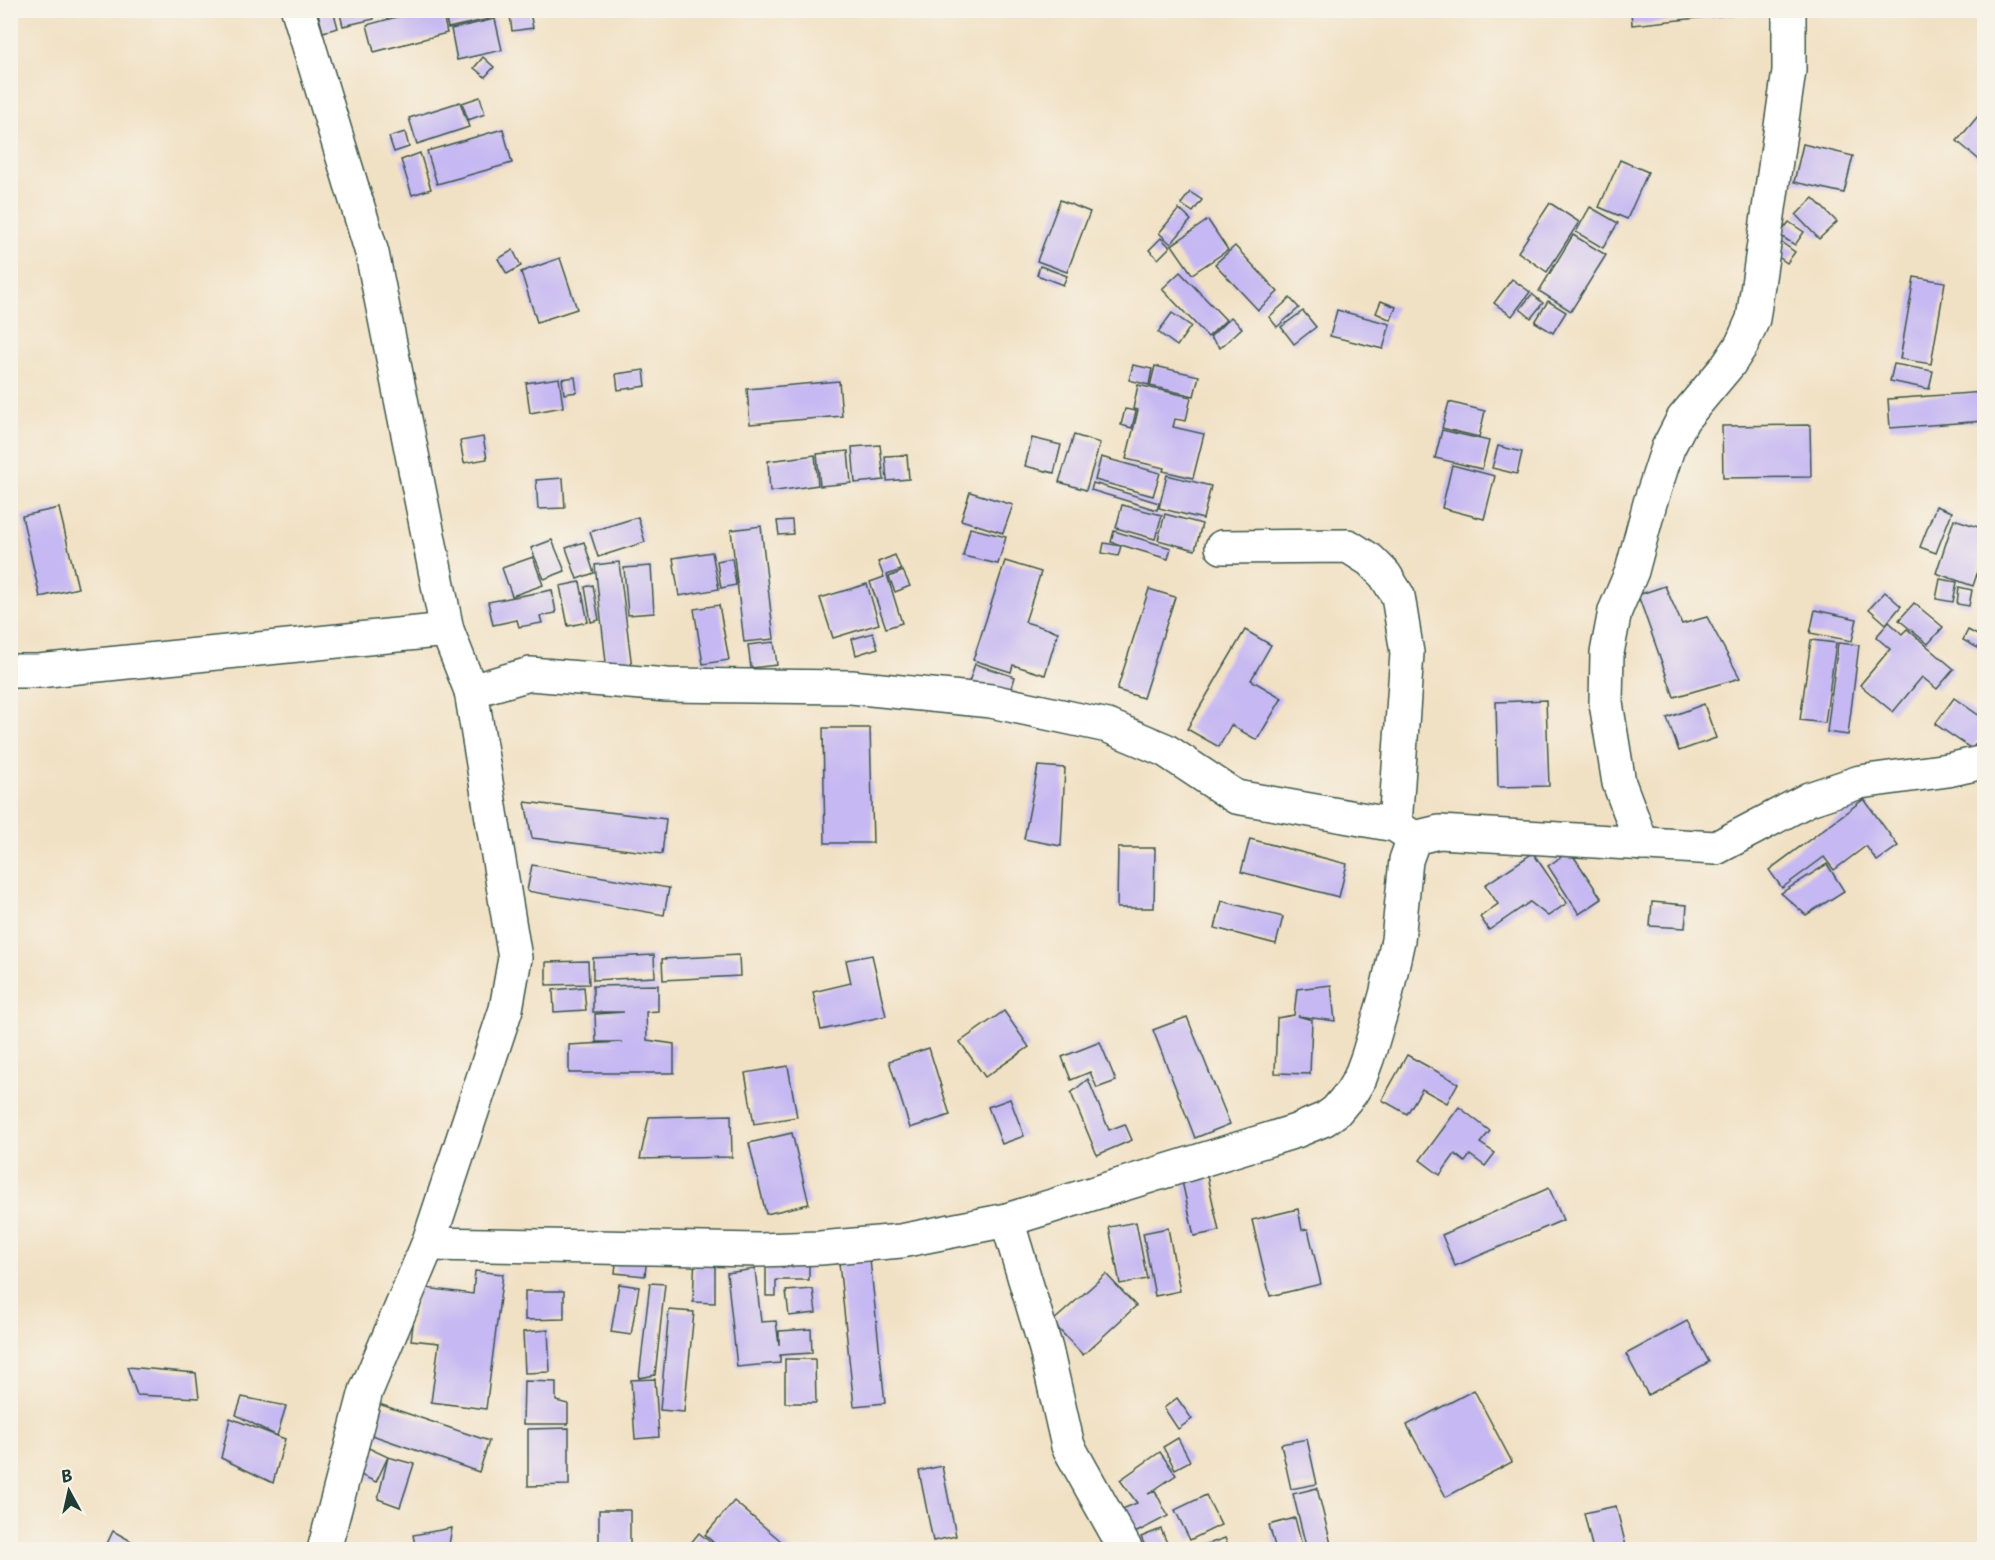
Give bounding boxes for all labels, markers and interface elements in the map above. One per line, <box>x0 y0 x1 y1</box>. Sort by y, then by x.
north arrow <box>39 1461 99 1521</box>
text: B <box>60 1463 74 1488</box>

